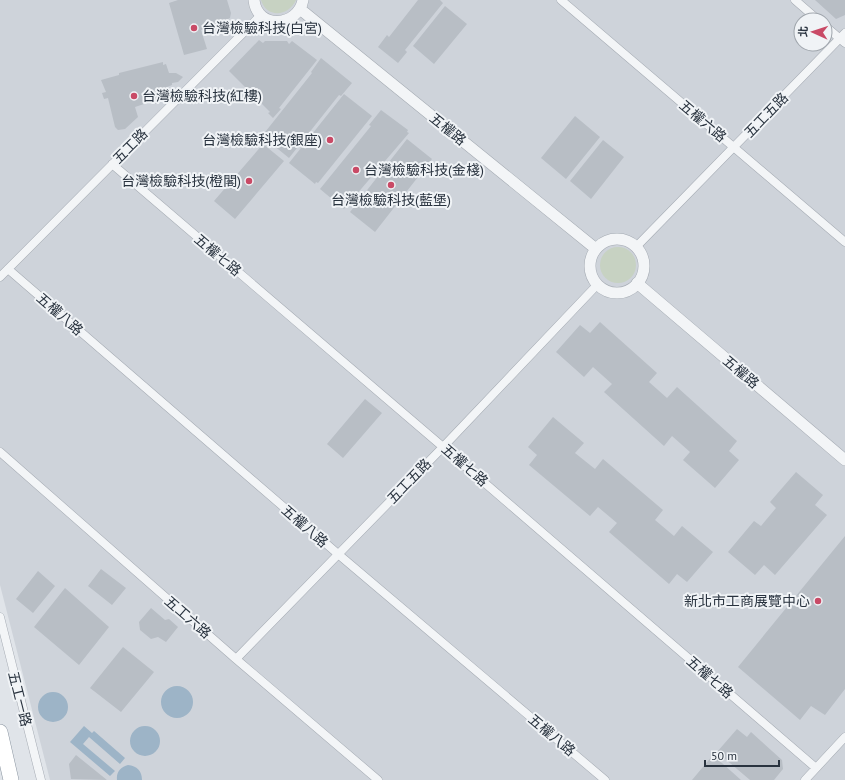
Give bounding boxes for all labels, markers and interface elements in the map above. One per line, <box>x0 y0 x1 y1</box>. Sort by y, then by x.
north arrow <box>793 12 833 52</box>
place label: 台灣檢驗科技(白宮) <box>202 19 322 37</box>
marker: 台灣檢驗科技(白宮) <box>189 23 199 33</box>
text: 北 <box>796 26 810 37</box>
place label: 台灣檢驗科技(紅樓) <box>142 87 262 105</box>
street label: 五工五路 <box>740 89 792 141</box>
marker: 台灣檢驗科技(紅樓) <box>129 91 139 101</box>
street label: 五權六路 <box>676 96 730 146</box>
street label: 五權路 <box>426 109 470 149</box>
street label: 五工路 <box>109 125 151 167</box>
place label: 台灣檢驗科技(銀座) <box>202 131 322 149</box>
marker: 台灣檢驗科技(銀座) <box>325 135 335 145</box>
place label: 台灣檢驗科技(金棧) <box>364 161 484 179</box>
marker: 台灣檢驗科技(金棧) <box>351 165 361 175</box>
place label: 台灣檢驗科技(橙閣) <box>121 172 241 190</box>
marker: 台灣檢驗科技(橙閣) <box>244 176 254 186</box>
marker: 台灣檢驗科技(藍堡) <box>386 180 396 190</box>
place label: 台灣檢驗科技(藍堡) <box>331 191 451 209</box>
street label: 五權七路 <box>191 230 245 280</box>
street label: 五權八路 <box>33 289 87 339</box>
street label: 五權路 <box>719 352 763 392</box>
street label: 五權七路 <box>438 440 492 490</box>
street label: 五工五路 <box>383 455 435 507</box>
street label: 五權八路 <box>278 501 332 551</box>
street label: 五工六路 <box>161 592 215 642</box>
place label: 新北市工商展覽中心 <box>684 592 810 610</box>
marker: 新北市工商展覽中心 <box>813 596 823 606</box>
street label: 五權七路 <box>683 652 737 702</box>
street label: 五工一路 <box>4 670 36 728</box>
street label: 五權八路 <box>525 710 579 760</box>
scale bar <box>705 742 779 768</box>
text: 50 m <box>711 748 737 763</box>

